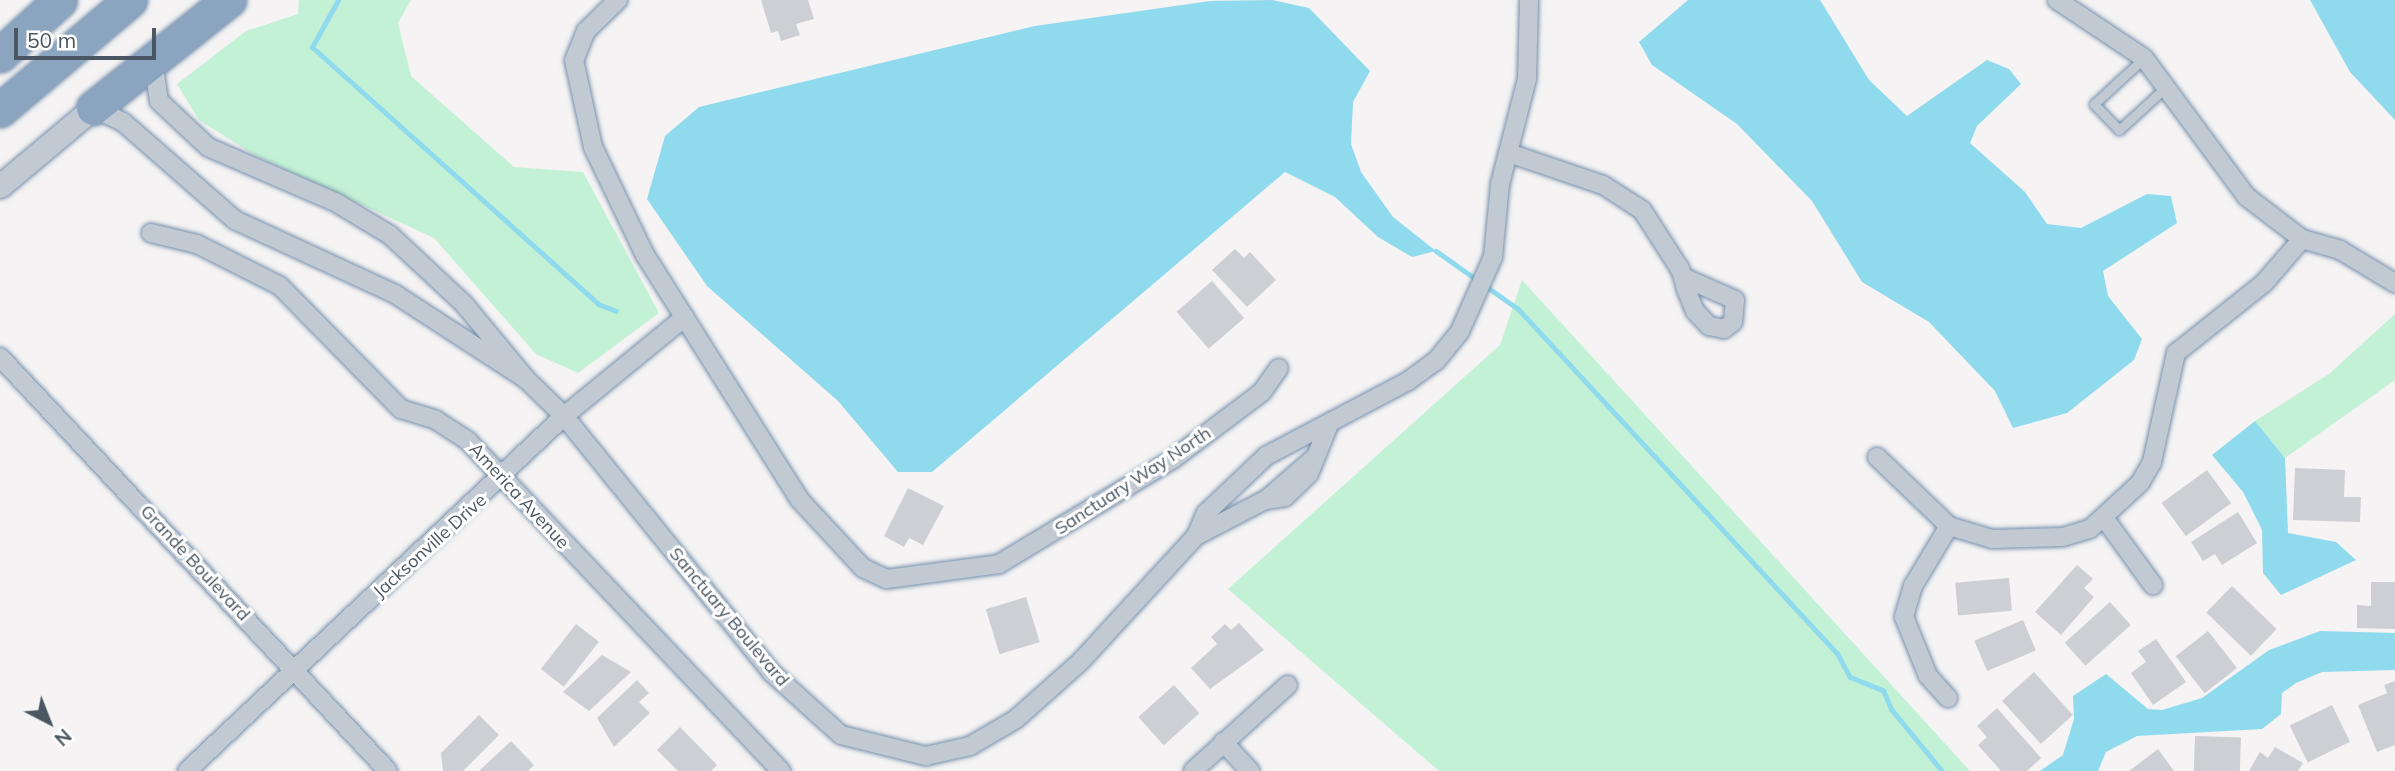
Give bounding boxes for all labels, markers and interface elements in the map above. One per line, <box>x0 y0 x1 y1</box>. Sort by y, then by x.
scale bar <box>18 14 159 58</box>
text: 50 m <box>27 27 76 53</box>
street label: Sanctuary Way North <box>1051 422 1215 540</box>
street label: America Avenue <box>464 439 574 553</box>
street label: Jacksonville Drive <box>369 490 491 602</box>
street label: Grande Boulevard <box>136 501 254 625</box>
street label: Sanctuary Boulevard <box>665 543 793 691</box>
north arrow <box>14 687 84 757</box>
text: N <box>50 724 76 751</box>

